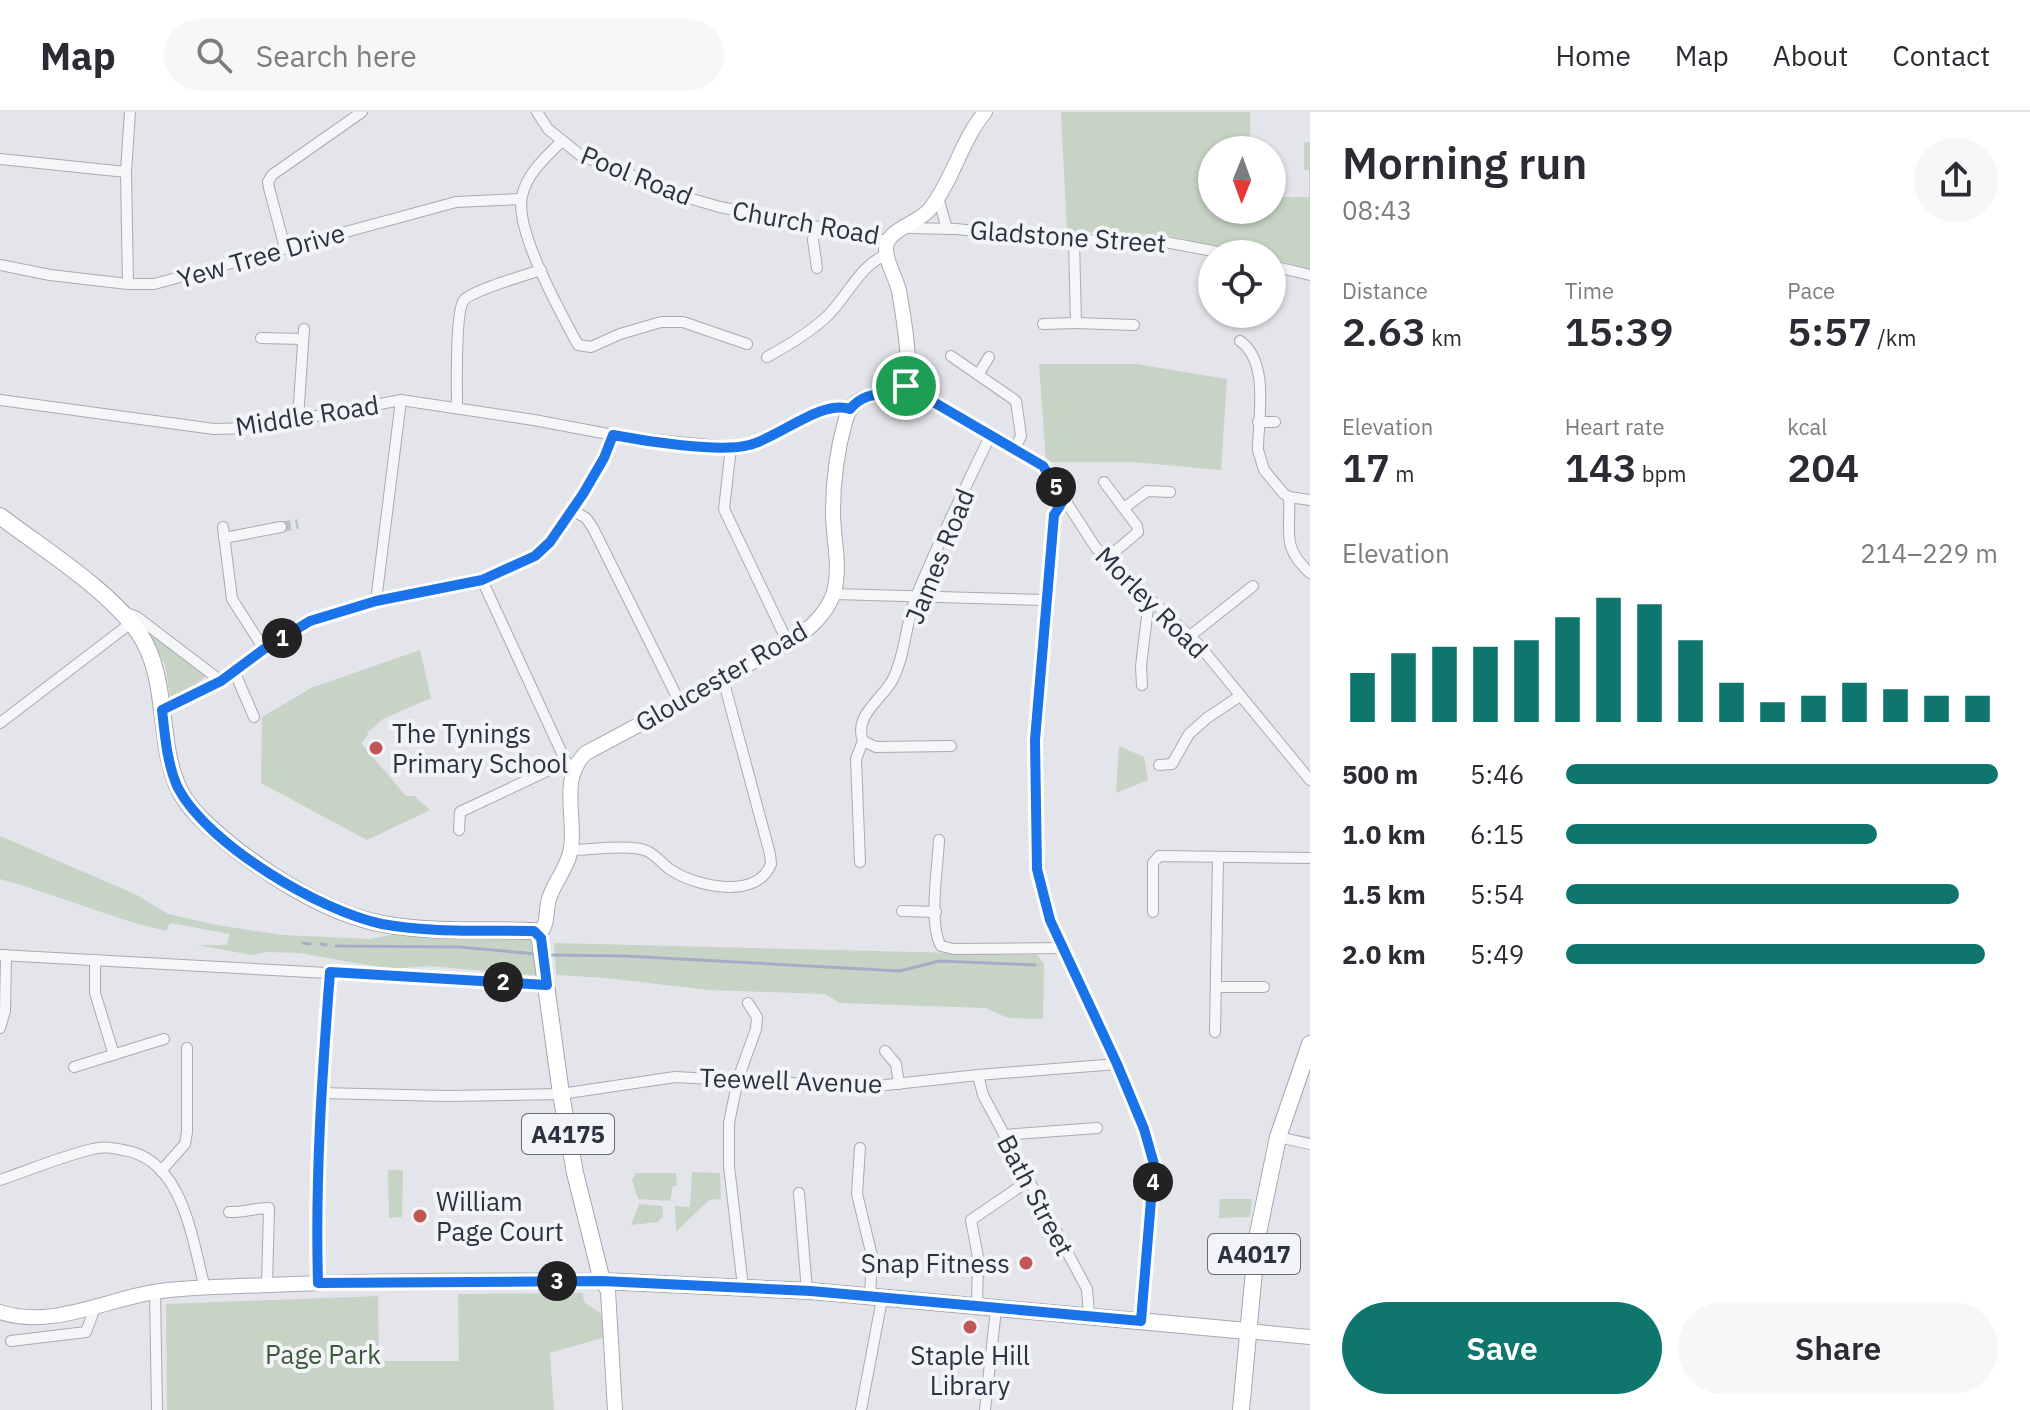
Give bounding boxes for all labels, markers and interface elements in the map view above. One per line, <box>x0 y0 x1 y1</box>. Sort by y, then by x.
search box <box>164 19 724 91</box>
text: Map <box>40 31 116 80</box>
icon: search <box>192 33 236 77</box>
text: Search here <box>256 36 417 75</box>
text: Home <box>1555 37 1631 74</box>
text: Map <box>1675 37 1729 74</box>
text: About <box>1773 37 1848 74</box>
text: Contact <box>1892 37 1990 74</box>
text: Morning run <box>1342 134 1587 191</box>
north arrow <box>1198 136 1286 224</box>
map controls <box>1198 136 1286 328</box>
street label: Pool Road <box>576 137 698 213</box>
button: share <box>1914 138 1998 222</box>
street label: Church Road <box>730 192 882 252</box>
text: 08:43 <box>1342 193 1412 227</box>
street label: Gladstone Street <box>969 212 1167 260</box>
street label: Yew Tree Drive <box>173 215 349 295</box>
button: locate <box>1198 240 1286 328</box>
text: Distance <box>1342 276 1428 305</box>
text: Time <box>1565 276 1614 305</box>
text: Pace <box>1787 276 1835 305</box>
text: 2.63 <box>1342 305 1426 357</box>
text: 15:39 <box>1565 305 1673 357</box>
text: 5:57 <box>1787 305 1872 357</box>
text: km <box>1426 323 1462 352</box>
text: /km <box>1872 323 1917 352</box>
pin <box>872 352 940 420</box>
icon: arrive <box>884 364 928 408</box>
street label: Middle Road <box>233 387 381 443</box>
text: Elevation <box>1342 412 1433 441</box>
text: Heart rate <box>1565 412 1665 441</box>
text: kcal <box>1787 412 1827 441</box>
text: 17 <box>1342 441 1390 493</box>
text: 143 <box>1565 441 1637 493</box>
text: 204 <box>1787 441 1859 493</box>
text: m <box>1390 459 1414 488</box>
text: bpm <box>1637 459 1687 488</box>
pin: 5 <box>1036 467 1076 507</box>
text: 5 <box>1049 472 1063 501</box>
street label: James Road <box>897 483 981 629</box>
text: Elevation <box>1342 536 1450 570</box>
text: 214–229 m <box>1860 536 1998 570</box>
street label: Morley Road <box>1089 539 1215 665</box>
street label: Gloucester Road <box>629 613 813 739</box>
pin: 1 <box>262 618 302 658</box>
text: 1 <box>275 623 289 652</box>
place label: The Tynings Primary School <box>392 716 568 780</box>
marker: The Tynings Primary School <box>367 739 385 757</box>
text: 500 m <box>1342 757 1418 791</box>
text: 5:46 <box>1470 757 1524 791</box>
text: 1.0 km <box>1342 817 1426 851</box>
text: 6:15 <box>1470 817 1524 851</box>
text: 1.5 km <box>1342 877 1426 911</box>
text: 5:54 <box>1470 877 1524 911</box>
text: 2.0 km <box>1342 937 1426 971</box>
text: 5:49 <box>1470 937 1524 971</box>
pin: 2 <box>483 962 523 1002</box>
text: 2 <box>496 967 510 996</box>
street label: Teewell Avenue <box>699 1060 883 1100</box>
road number: A4175 <box>522 1114 614 1154</box>
street label: Bath Street <box>990 1129 1082 1261</box>
pin: 4 <box>1133 1162 1173 1202</box>
text: 4 <box>1146 1167 1160 1196</box>
place label: William Page Court <box>436 1184 564 1248</box>
marker: William Page Court <box>411 1207 429 1225</box>
road number: A4017 <box>1208 1234 1300 1274</box>
place label: Snap Fitness <box>861 1246 1010 1280</box>
marker: Snap Fitness <box>1017 1254 1035 1272</box>
pin: 3 <box>537 1261 577 1301</box>
text: 3 <box>550 1266 564 1295</box>
button: Save <box>1342 1302 1662 1394</box>
button: Share <box>1678 1302 1998 1394</box>
marker: Staple Hill Library <box>961 1318 979 1336</box>
park label: Page Park <box>265 1337 381 1371</box>
place label: Staple Hill Library <box>910 1338 1030 1402</box>

